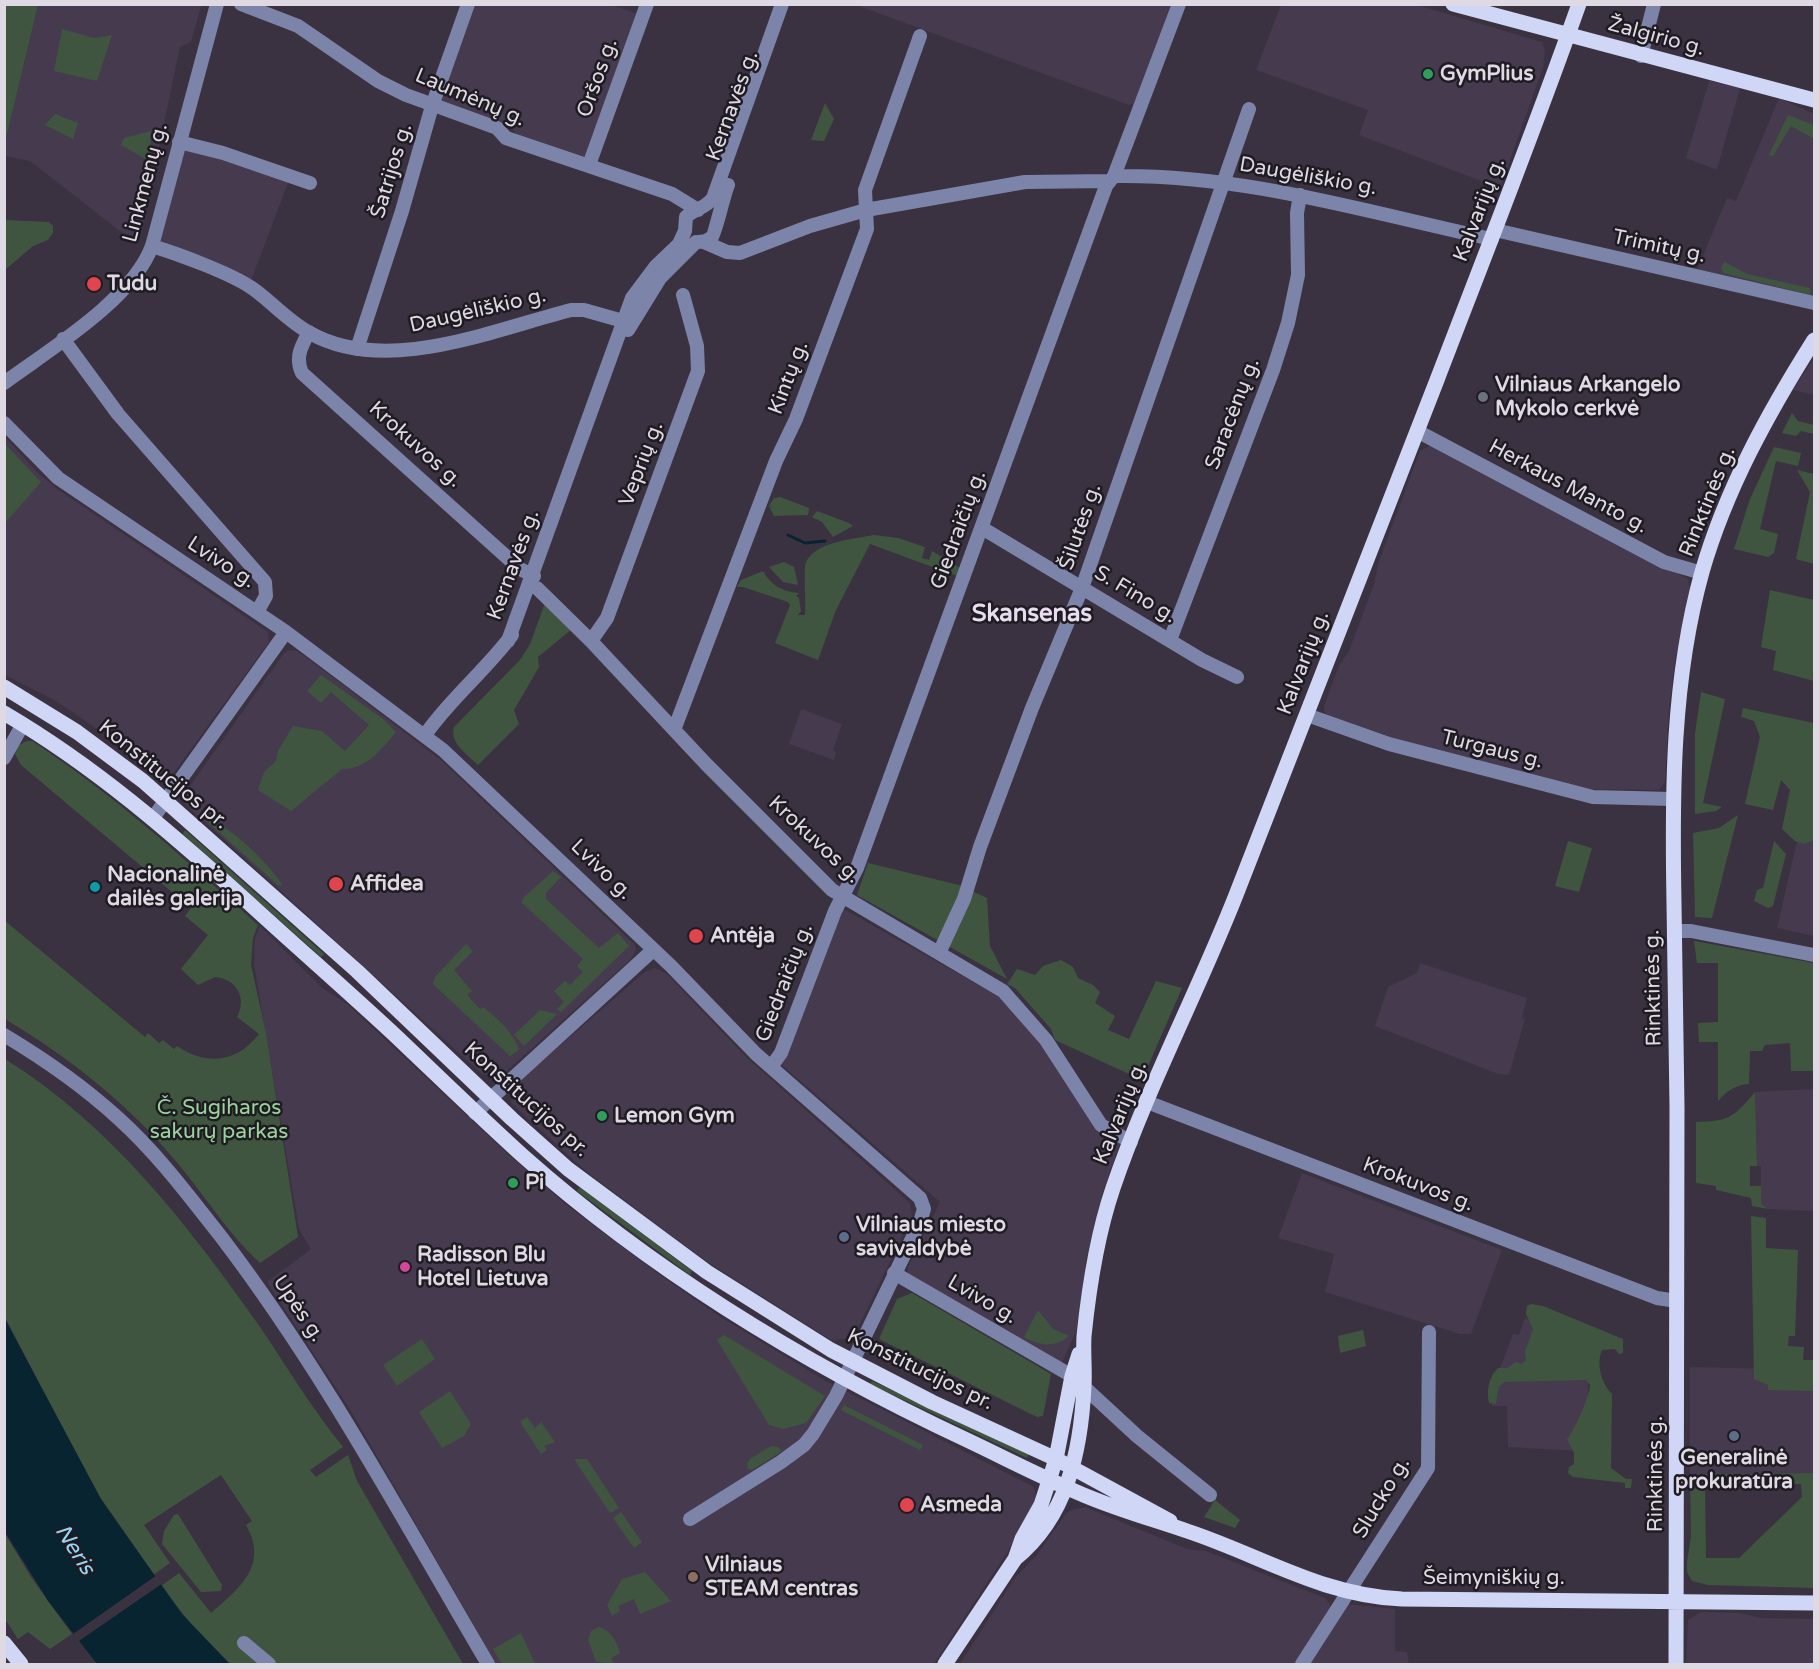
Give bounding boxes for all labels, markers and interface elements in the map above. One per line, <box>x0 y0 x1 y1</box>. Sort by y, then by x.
street label: Žalgirio g. <box>1605 12 1707 62</box>
street label: Oršos g. <box>572 35 624 121</box>
street label: Kernavės g. <box>701 47 765 165</box>
place label: GymPlius <box>1440 61 1533 87</box>
street label: Laumėnų g. <box>411 63 529 133</box>
marker: GymPlius <box>1421 67 1435 81</box>
street label: Šatrijos g. <box>366 120 418 222</box>
street label: Linkmenų g. <box>118 121 174 245</box>
street label: Daugėliškio g. <box>1237 152 1379 202</box>
street label: Kalvarijų g. <box>1449 154 1511 266</box>
street label: Trimitų g. <box>1610 225 1708 269</box>
place label: Tudu <box>107 271 157 297</box>
marker: Tudu <box>85 275 103 293</box>
street label: Daugėliškio g. <box>407 283 549 339</box>
street label: Kintų g. <box>763 338 815 418</box>
street label: Saracėnų g. <box>1200 355 1266 473</box>
place label: Vilniaus Arkangelo Mykolo cerkvė <box>1495 372 1680 422</box>
marker: Vilniaus Arkangelo Mykolo cerkvė <box>1476 390 1490 404</box>
street label: Krokuvos g. <box>363 397 467 493</box>
street label: Veprių g. <box>614 418 670 510</box>
street label: Herkaus Manto g. <box>1484 435 1652 539</box>
street label: Rinktinės g. <box>1674 443 1742 561</box>
street label: Giedraičių g. <box>926 467 992 593</box>
street label: Šilutės g. <box>1054 480 1108 574</box>
street label: Kernavės g. <box>482 506 546 624</box>
street label: Lvivo g. <box>182 532 260 594</box>
street label: S. Fino g. <box>1089 561 1181 629</box>
district label: Skansenas <box>972 601 1092 629</box>
street label: Kalvarijų g. <box>1273 607 1335 719</box>
street label: Konstitucijos pr. <box>93 715 233 835</box>
street label: Turgaus g. <box>1438 725 1546 775</box>
street label: Krokuvos g. <box>763 791 865 889</box>
street label: Lvivo g. <box>565 834 637 906</box>
place label: Nacionalinė dailės galerija <box>107 862 243 912</box>
place label: Affidea <box>350 871 424 897</box>
marker: Affidea <box>327 875 345 893</box>
marker: Nacionalinė dailės galerija <box>88 880 102 894</box>
street label: Giedraičių g. <box>751 920 819 1046</box>
place label: Antėja <box>710 923 775 949</box>
marker: Antėja <box>687 927 705 945</box>
street label: Rinktinės g. <box>1640 929 1668 1047</box>
street label: Konstitucijos pr. <box>458 1037 594 1163</box>
street label: Kalvarijų g. <box>1089 1058 1153 1168</box>
park label: Č. Sugiharos sakurų parkas <box>150 1095 288 1145</box>
place label: Lemon Gym <box>614 1103 735 1129</box>
marker: Lemon Gym <box>595 1109 609 1123</box>
street label: Krokuvos g. <box>1359 1152 1477 1218</box>
place label: Pi <box>525 1170 544 1196</box>
marker: Pi <box>506 1176 520 1190</box>
place label: Vilniaus miesto savivaldybė <box>856 1212 1006 1262</box>
marker: Vilniaus miesto savivaldybė <box>837 1230 851 1244</box>
place label: Radisson Blu Hotel Lietuva <box>417 1242 549 1292</box>
marker: Radisson Blu Hotel Lietuva <box>398 1260 412 1274</box>
street label: Lvivo g. <box>943 1270 1021 1330</box>
street label: Upės g. <box>267 1271 329 1347</box>
street label: Konstitucijos pr. <box>843 1324 997 1416</box>
street label: Rinktinės g. <box>1643 1416 1669 1532</box>
marker: Generalinė prokuratūra <box>1727 1429 1741 1443</box>
place label: Generalinė prokuratūra <box>1675 1445 1793 1495</box>
street label: Slucko g. <box>1348 1453 1416 1543</box>
place label: Asmeda <box>920 1492 1002 1518</box>
marker: Asmeda <box>898 1496 916 1514</box>
water label: Neris <box>48 1520 100 1580</box>
place label: Vilniaus STEAM centras <box>705 1552 858 1602</box>
street label: Šeimyniškių g. <box>1423 1565 1565 1591</box>
marker: Vilniaus STEAM centras <box>686 1570 700 1584</box>

